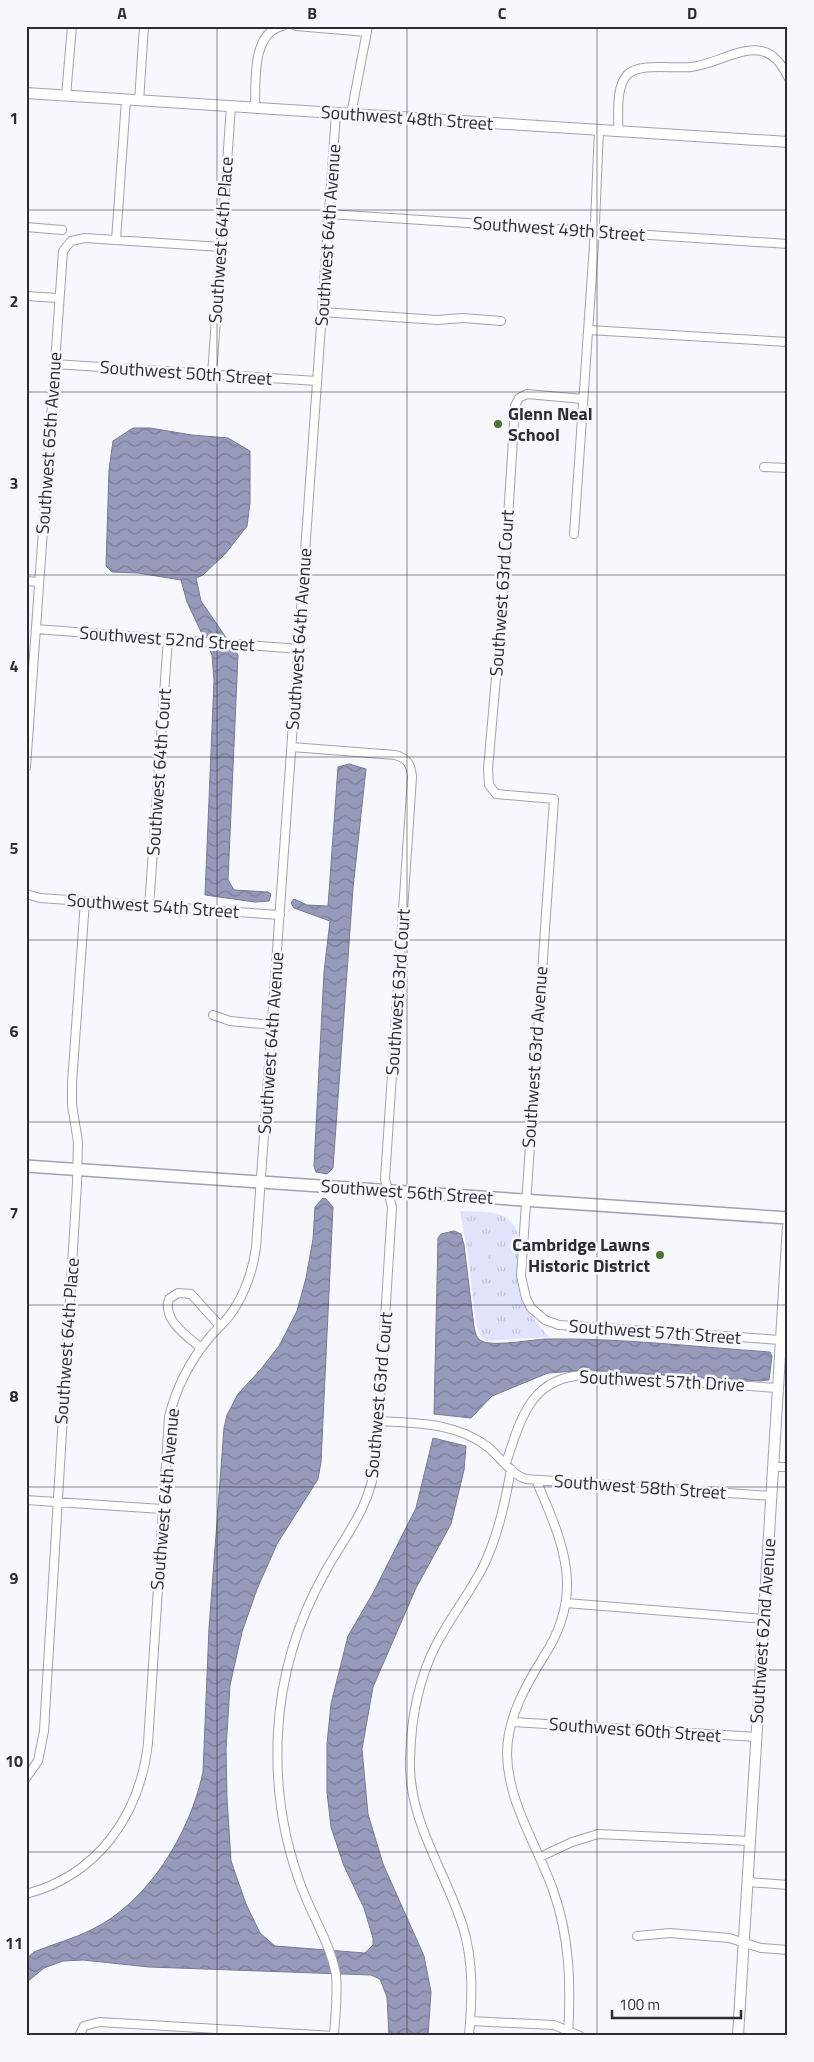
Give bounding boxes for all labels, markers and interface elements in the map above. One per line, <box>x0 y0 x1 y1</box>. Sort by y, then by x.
text: A <box>117 1 127 25</box>
text: B <box>307 1 317 25</box>
text: C <box>498 1 507 25</box>
text: D <box>687 1 697 25</box>
street label: Southwest 48th Street <box>320 98 495 137</box>
text: 1 <box>10 106 18 130</box>
street label: Southwest 64th Avenue <box>308 143 347 327</box>
street label: Southwest 64th Place <box>201 156 240 324</box>
street label: Southwest 49th Street <box>472 209 647 248</box>
text: 2 <box>10 289 18 313</box>
street label: Southwest 65th Avenue <box>29 351 68 535</box>
street label: Southwest 50th Street <box>99 353 274 392</box>
place label: Glenn Neal School <box>508 400 593 448</box>
marker: Glenn Neal School <box>492 418 504 430</box>
text: 3 <box>10 471 18 495</box>
street label: Southwest 63rd Court <box>482 508 521 677</box>
street label: Southwest 64th Avenue <box>279 547 318 731</box>
street label: Southwest 52nd Street <box>78 619 256 658</box>
text: 4 <box>10 654 19 678</box>
street label: Southwest 64th Court <box>139 687 178 856</box>
text: 5 <box>10 836 19 860</box>
street label: Southwest 54th Street <box>66 886 241 925</box>
street label: Southwest 63rd Court <box>378 907 417 1076</box>
street label: Southwest 64th Avenue <box>251 951 290 1135</box>
street label: Southwest 63rd Avenue <box>515 965 554 1149</box>
text: 6 <box>10 1019 19 1043</box>
street label: Southwest 56th Street <box>320 1172 495 1211</box>
text: 7 <box>10 1201 18 1225</box>
place label: Cambridge Lawns Historic District <box>512 1231 650 1279</box>
marker: Cambridge Lawns Historic District <box>654 1249 666 1261</box>
street label: Southwest 64th Place <box>47 1257 86 1425</box>
street label: Southwest 63rd Court <box>358 1310 399 1479</box>
street label: Southwest 57th Street <box>568 1312 743 1351</box>
street label: Southwest 57th Drive <box>579 1363 745 1398</box>
text: 8 <box>10 1384 19 1408</box>
street label: Southwest 64th Avenue <box>143 1407 186 1591</box>
street label: Southwest 58th Street <box>553 1467 728 1506</box>
street label: Southwest 62nd Avenue <box>743 1537 782 1725</box>
text: 9 <box>10 1566 19 1590</box>
street label: Southwest 60th Street <box>548 1710 723 1749</box>
text: 10 <box>5 1749 23 1773</box>
text: 11 <box>5 1931 23 1955</box>
scale bar <box>612 1987 740 2019</box>
text: 100 m <box>619 1993 660 2016</box>

